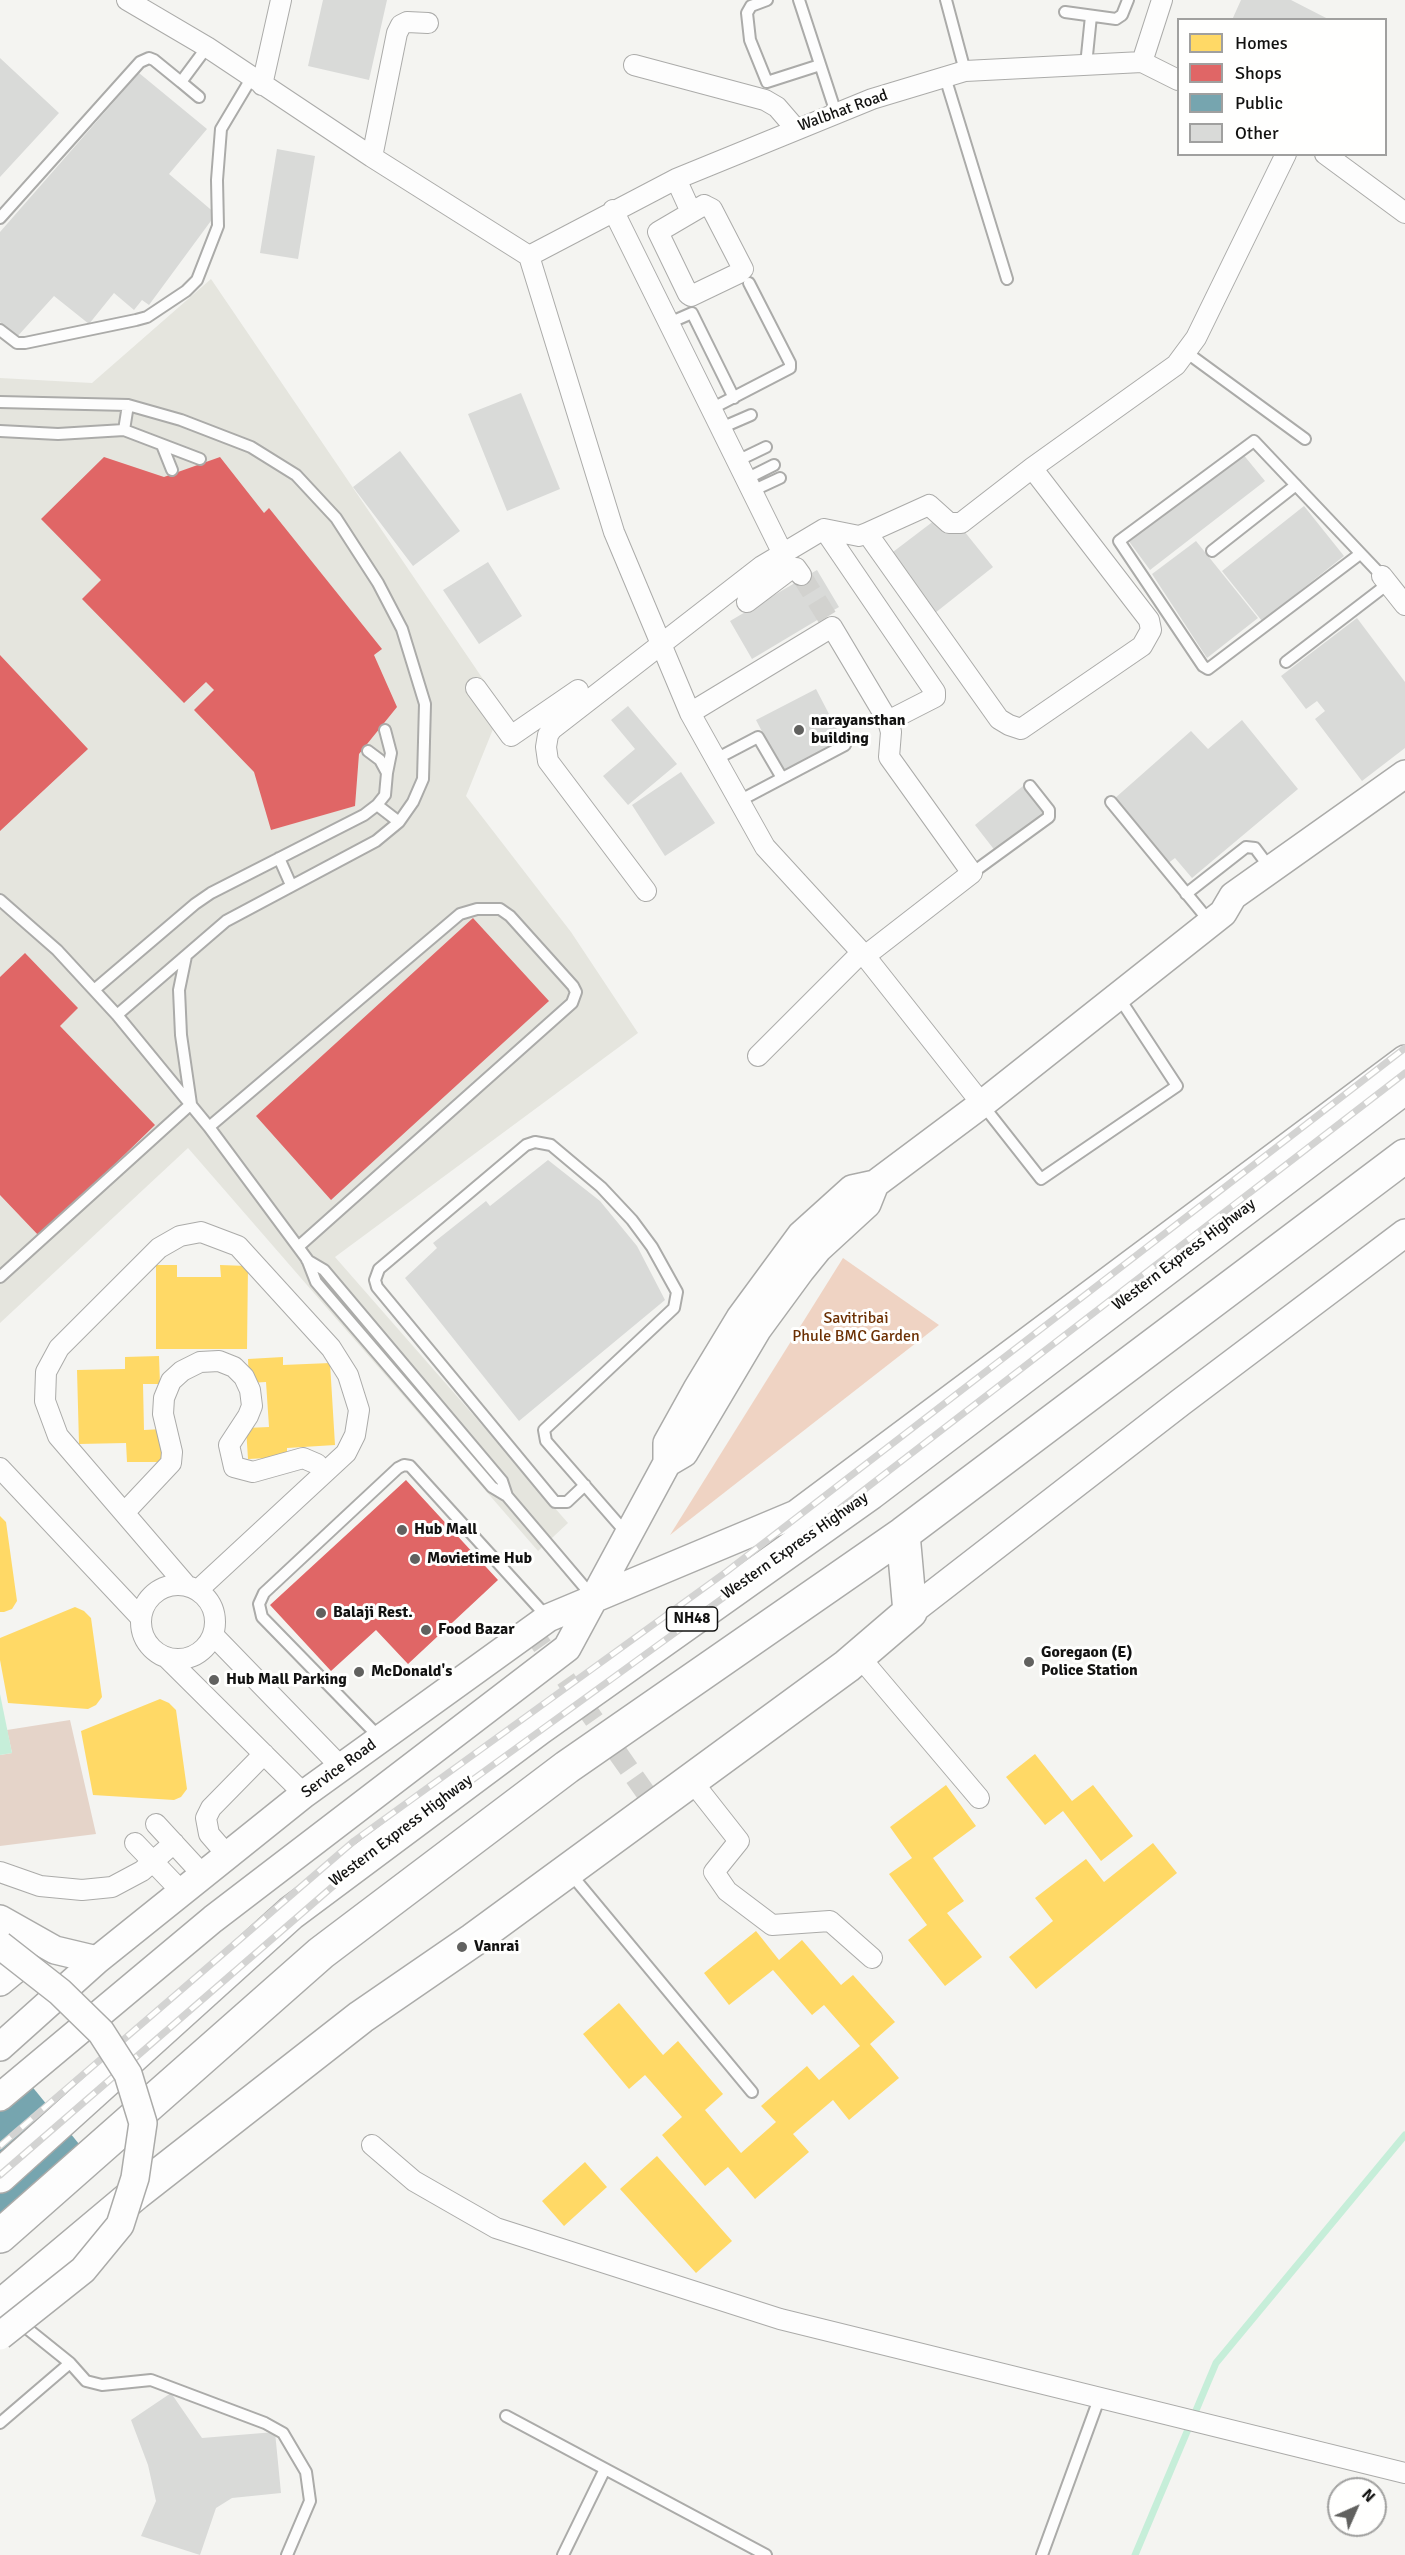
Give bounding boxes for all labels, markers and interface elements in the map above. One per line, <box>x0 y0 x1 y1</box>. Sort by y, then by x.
legend <box>1177 18 1387 156</box>
text: Homes <box>1235 32 1288 54</box>
text: Shops <box>1235 62 1282 84</box>
street label: Walbhat Road <box>795 86 891 136</box>
text: Public <box>1235 92 1283 114</box>
text: Other <box>1235 122 1279 144</box>
place label: narayansthan building <box>811 711 906 749</box>
marker: narayansthan building <box>792 723 806 737</box>
street label: Western Express Highway <box>1109 1195 1259 1315</box>
park label: Savitribai Phule BMC Garden <box>792 1309 920 1347</box>
street label: Western Express Highway <box>718 1488 872 1604</box>
place label: Hub Mall <box>414 1520 477 1540</box>
marker: Hub Mall <box>395 1523 409 1537</box>
place label: Movietime Hub <box>427 1549 532 1569</box>
marker: Movietime Hub <box>408 1552 422 1566</box>
place label: Balaji Rest. <box>333 1603 413 1623</box>
marker: Balaji Rest. <box>314 1606 328 1620</box>
road number: NH48 <box>666 1607 718 1631</box>
place label: Food Bazar <box>438 1620 515 1640</box>
marker: Food Bazar <box>419 1623 433 1637</box>
place label: Goregaon (E) Police Station <box>1041 1643 1138 1681</box>
marker: Goregaon (E) Police Station <box>1022 1655 1036 1669</box>
place label: McDonald's <box>371 1662 452 1682</box>
marker: McDonald's <box>352 1665 366 1679</box>
place label: Hub Mall Parking <box>226 1670 347 1690</box>
marker: Hub Mall Parking <box>207 1673 221 1687</box>
street label: Service Road <box>298 1735 380 1803</box>
street label: Western Express Highway <box>326 1771 476 1891</box>
place label: Vanrai <box>474 1937 519 1957</box>
marker: Vanrai <box>455 1940 469 1954</box>
north arrow <box>1327 2477 1387 2537</box>
text: N <box>1357 2485 1379 2507</box>

